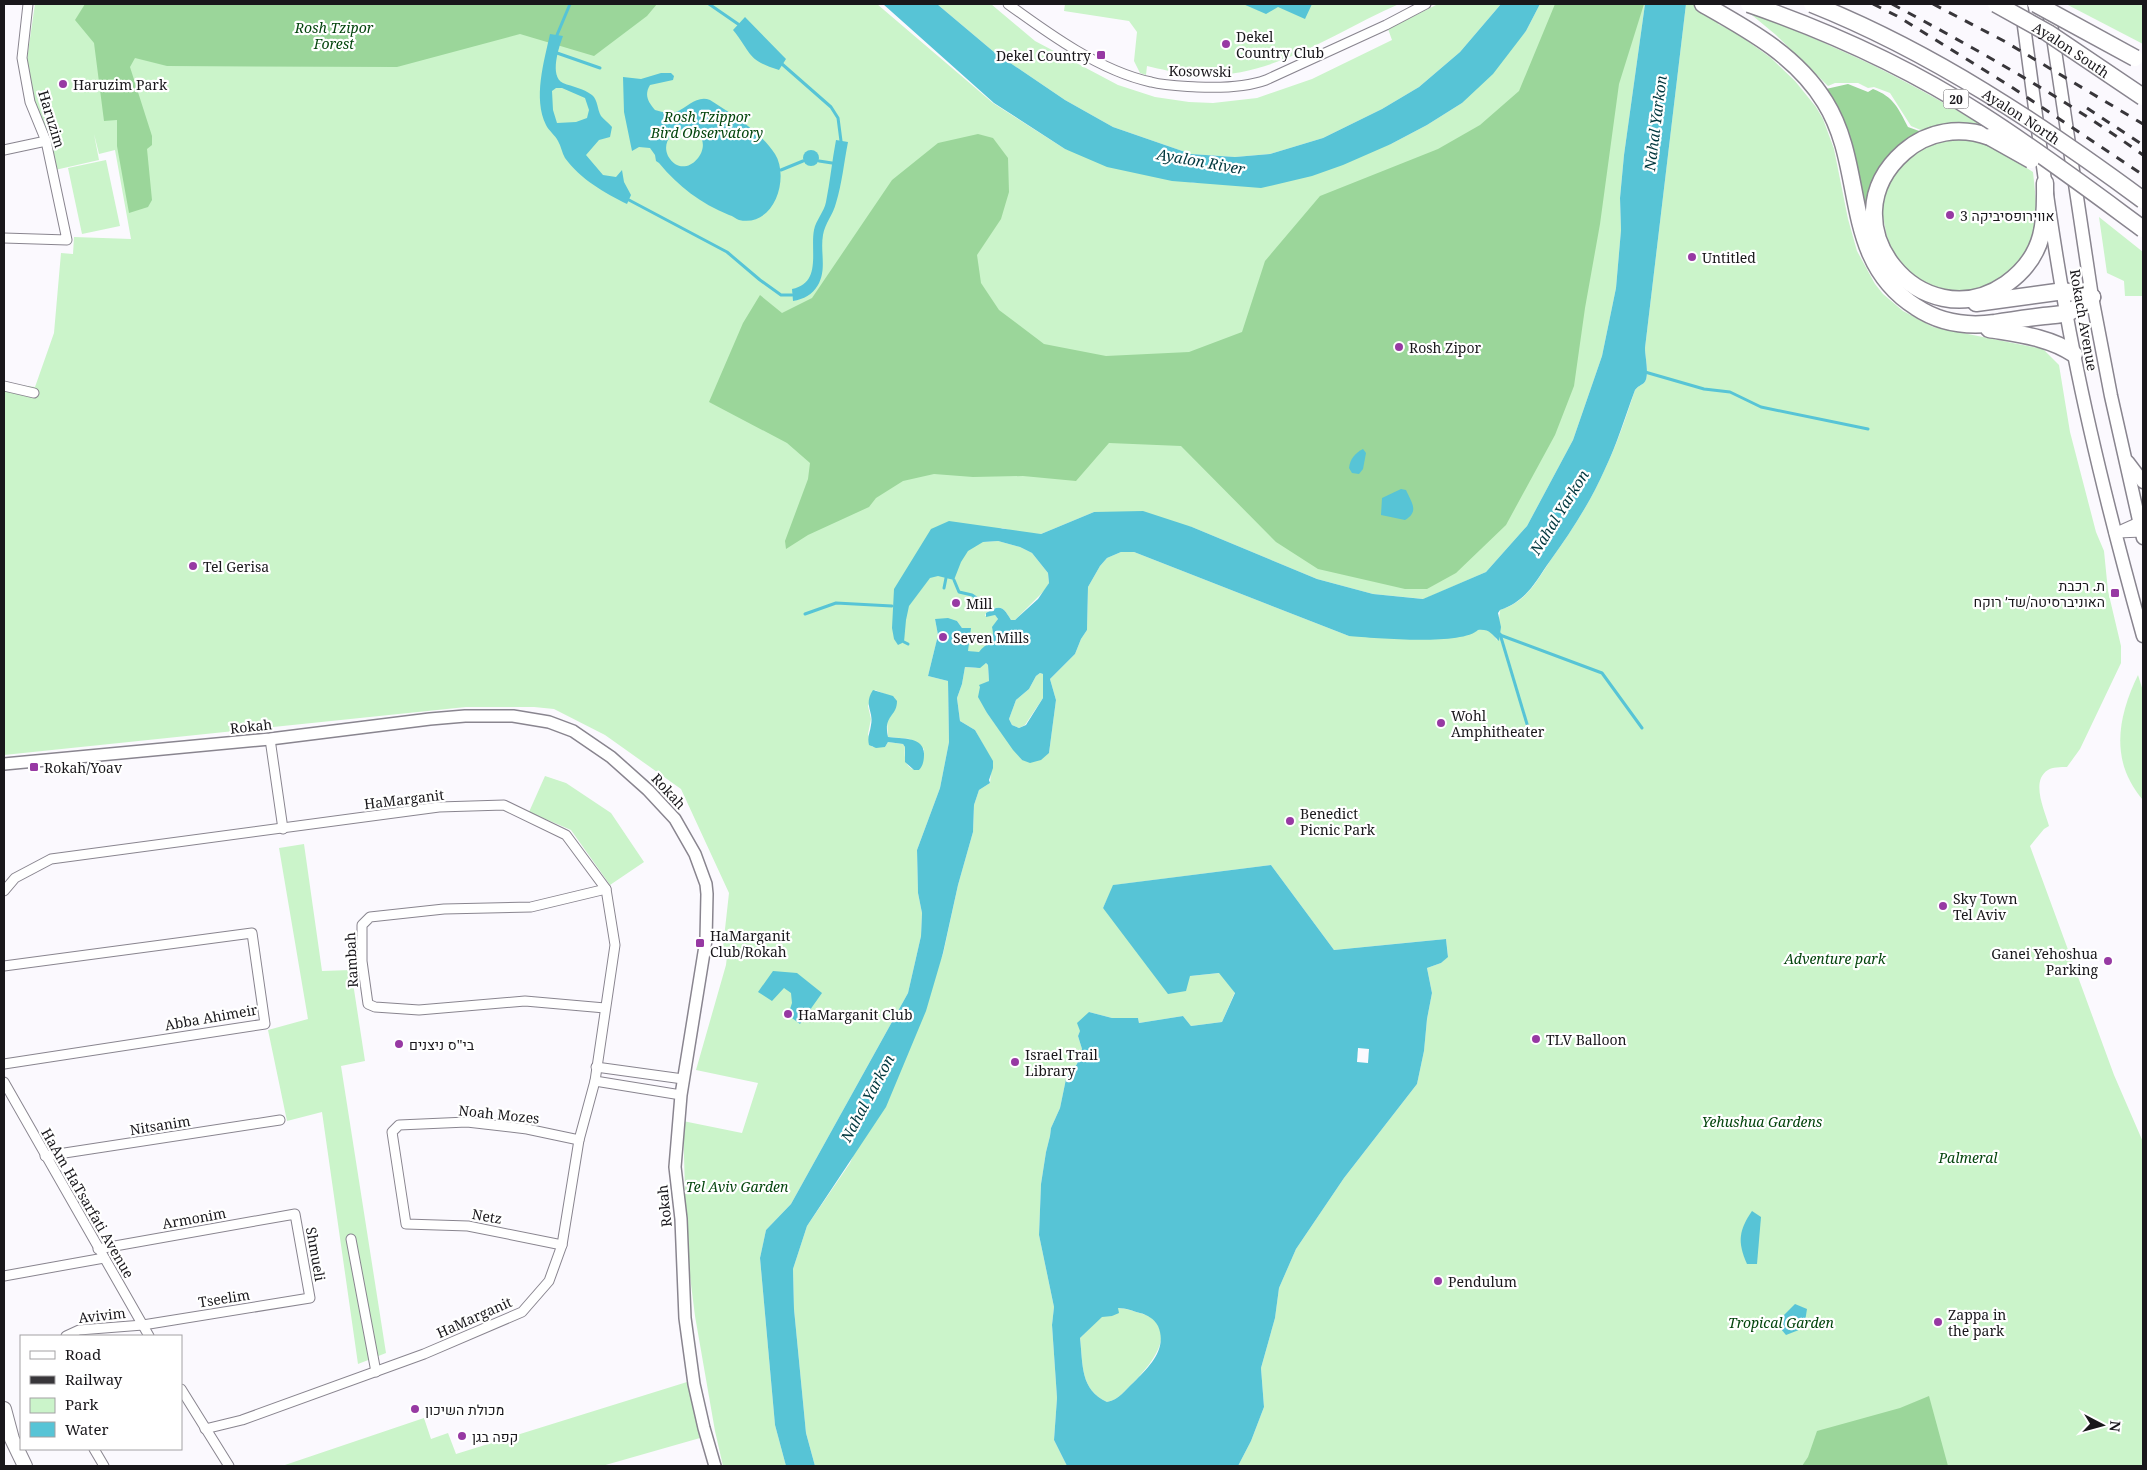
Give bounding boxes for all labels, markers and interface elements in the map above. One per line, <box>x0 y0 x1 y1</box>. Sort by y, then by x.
street label: Ayalon South <box>2030 17 2114 82</box>
park label: Rosh Tzipor Forest <box>294 18 374 53</box>
place label: Dekel Country Club <box>1236 27 1324 62</box>
marker: Dekel Country Club <box>1220 38 1232 50</box>
place label: Dekel Country <box>996 46 1091 65</box>
marker: Dekel Country <box>1095 49 1107 61</box>
street label: Kosowski <box>1168 61 1232 81</box>
water label: Nahal Yarkon <box>1639 74 1671 173</box>
place label: Haruzim Park <box>73 75 168 94</box>
marker: Haruzim Park <box>57 78 69 90</box>
street label: Ayalon North <box>1979 84 2064 148</box>
street label: Haruzim <box>34 88 70 150</box>
road number: 20 <box>1944 90 1968 108</box>
park label: Rosh Tzippor Bird Observatory <box>650 107 763 142</box>
water label: Ayalon River <box>1154 143 1248 179</box>
place label: אווירופסיביקה 3 <box>1960 206 2054 225</box>
marker: אווירופסיביקה 3 <box>1944 209 1956 221</box>
place label: Untitled <box>1702 248 1756 267</box>
marker: Untitled <box>1686 251 1698 263</box>
street label: Rokach Avenue <box>2066 268 2102 372</box>
place label: Rosh Zipor <box>1409 338 1482 357</box>
marker: Rosh Zipor <box>1393 341 1405 353</box>
water label: Nahal Yarkon <box>1524 466 1593 559</box>
place label: Tel Gerisa <box>203 557 269 576</box>
marker: Tel Gerisa <box>187 560 199 572</box>
place label: ת. רכבת האוניברסיטה/שד׳ רוקח <box>1973 576 2105 611</box>
marker: ת. רכבת האוניברסיטה/שד׳ רוקח <box>2109 587 2121 599</box>
place label: Mill <box>966 594 993 613</box>
marker: Mill <box>950 597 962 609</box>
place label: Seven Mills <box>953 628 1029 647</box>
marker: Seven Mills <box>937 631 949 643</box>
place label: Wohl Amphitheater <box>1451 706 1545 741</box>
street label: Rokah <box>229 714 273 738</box>
marker: Wohl Amphitheater <box>1435 717 1447 729</box>
place label: Rokah/Yoav <box>44 758 123 777</box>
marker: Rokah/Yoav <box>28 761 40 773</box>
street label: Rokah <box>648 769 690 813</box>
street label: HaMarganit <box>363 785 445 813</box>
place label: Benedict Picnic Park <box>1300 804 1376 839</box>
marker: Benedict Picnic Park <box>1284 815 1296 827</box>
place label: Sky Town Tel Aviv <box>1953 889 2017 924</box>
marker: Sky Town Tel Aviv <box>1937 900 1949 912</box>
place label: HaMarganit Club/Rokah <box>710 926 791 961</box>
street label: Rambah <box>340 932 362 988</box>
marker: HaMarganit Club/Rokah <box>694 937 706 949</box>
place label: Ganei Yehoshua Parking <box>1991 944 2098 979</box>
park label: Adventure park <box>1783 949 1887 968</box>
marker: Ganei Yehoshua Parking <box>2102 955 2114 967</box>
street label: Abba Ahimeir <box>163 999 259 1034</box>
place label: HaMarganit Club <box>798 1005 913 1024</box>
marker: HaMarganit Club <box>782 1008 794 1020</box>
place label: TLV Balloon <box>1546 1030 1627 1049</box>
marker: TLV Balloon <box>1530 1033 1542 1045</box>
place label: בי"ס ניצנים <box>409 1035 475 1054</box>
marker: בי"ס ניצנים <box>393 1038 405 1050</box>
place label: Israel Trail Library <box>1025 1045 1098 1080</box>
water label: Nahal Yarkon <box>835 1051 898 1146</box>
marker: Israel Trail Library <box>1009 1056 1021 1068</box>
street label: Noah Mozes <box>458 1100 540 1128</box>
street label: Nitsanim <box>128 1111 192 1139</box>
park label: Yehushua Gardens <box>1702 1112 1823 1131</box>
street label: HaAm HaTsarfati Avenue <box>37 1125 139 1281</box>
park label: Palmeral <box>1937 1148 1998 1167</box>
park label: Tel Aviv Garden <box>686 1177 789 1196</box>
street label: Rokah <box>652 1184 676 1228</box>
street label: Armonim <box>161 1203 227 1233</box>
street label: Netz <box>470 1204 504 1228</box>
street label: Shmueli <box>302 1225 330 1283</box>
place label: Pendulum <box>1448 1272 1517 1291</box>
marker: Pendulum <box>1432 1275 1444 1287</box>
street label: Tseelim <box>197 1285 251 1311</box>
street label: HaMarganit <box>433 1292 515 1342</box>
street label: Avivim <box>77 1303 127 1327</box>
place label: Zappa in the park <box>1948 1305 2006 1340</box>
park label: Tropical Garden <box>1728 1313 1835 1332</box>
marker: Zappa in the park <box>1932 1316 1944 1328</box>
legend <box>20 1335 182 1450</box>
text: Road <box>65 1344 101 1364</box>
text: Railway <box>65 1369 123 1389</box>
text: Park <box>65 1394 99 1414</box>
place label: מכולת השיכון <box>425 1400 504 1419</box>
north arrow <box>2077 1400 2127 1450</box>
marker: מכולת השיכון <box>409 1403 421 1415</box>
text: Water <box>65 1419 108 1439</box>
text: N <box>2105 1420 2125 1433</box>
place label: קפה בגן <box>472 1427 518 1446</box>
marker: קפה בגן <box>456 1430 468 1442</box>

